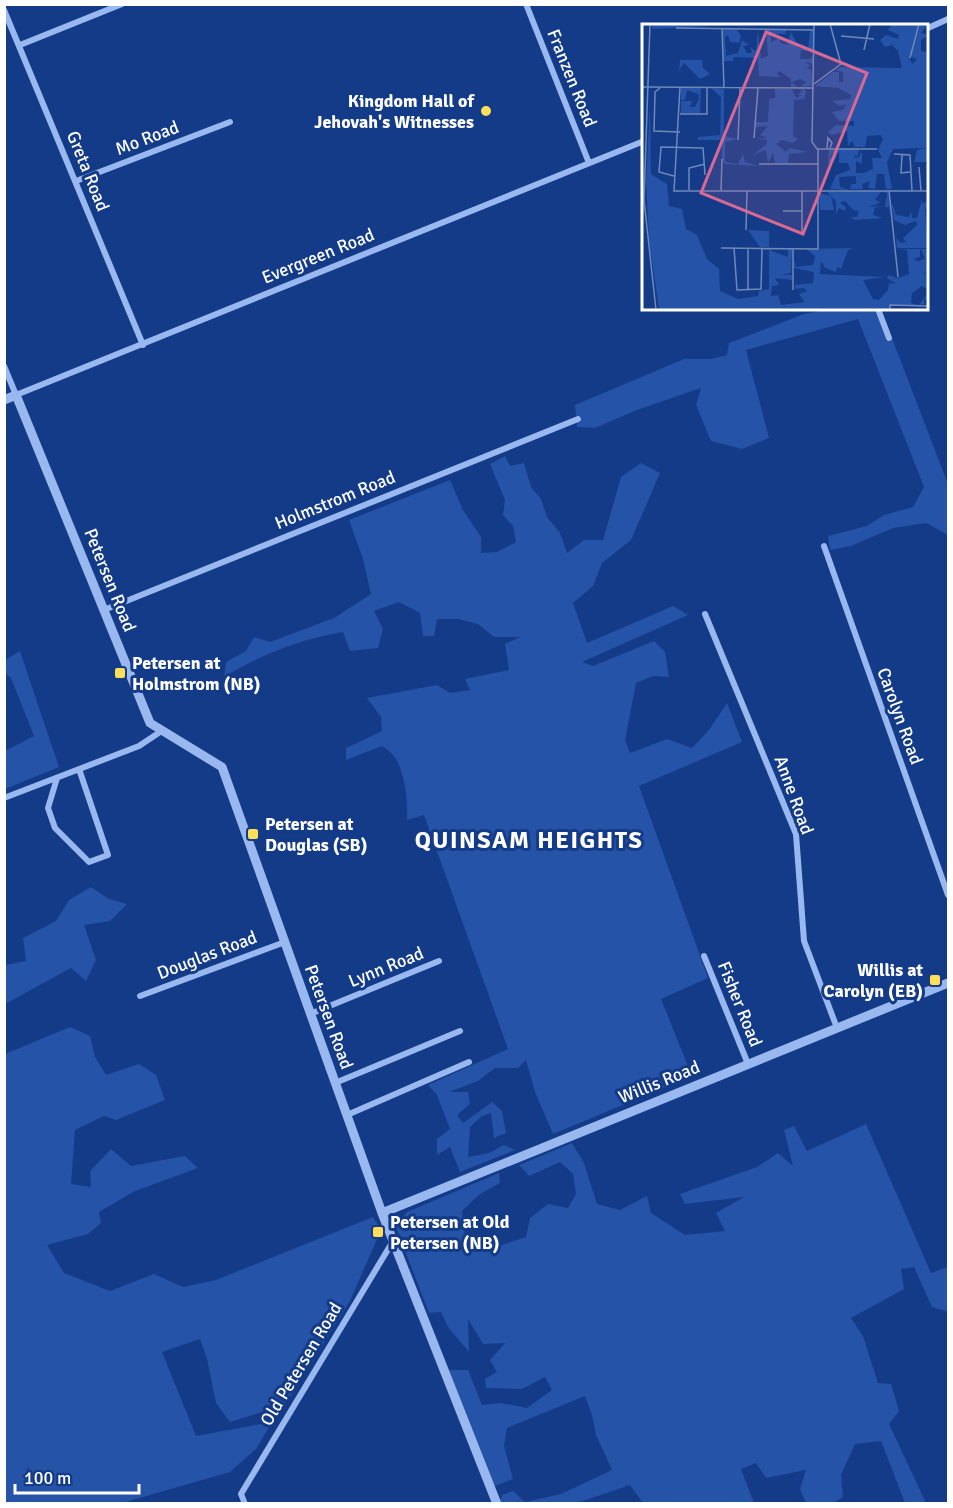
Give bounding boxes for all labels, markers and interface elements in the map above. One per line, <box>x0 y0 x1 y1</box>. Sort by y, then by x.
inset map <box>642 24 929 310</box>
street label: Franzen Road <box>542 26 602 130</box>
place label: Kingdom Hall of Jehovah's Witnesses <box>314 90 475 133</box>
marker: Kingdom Hall of Jehovah's Witnesses <box>479 104 493 118</box>
street label: Mo Road <box>112 116 182 160</box>
street label: Greta Road <box>62 128 114 214</box>
street label: Evergreen Road <box>259 223 377 289</box>
street label: Holmstrom Road <box>272 466 398 534</box>
street label: Petersen Road <box>79 525 141 635</box>
place label: Petersen at Holmstrom (NB) <box>132 652 261 695</box>
street label: Carolyn Road <box>872 665 928 767</box>
marker: Petersen at Holmstrom (NB) <box>113 666 127 680</box>
street label: Anne Road <box>770 753 818 837</box>
place label: Petersen at Douglas (SB) <box>265 813 367 856</box>
district label: QUINSAM HEIGHTS <box>415 825 643 855</box>
marker: Petersen at Douglas (SB) <box>246 827 260 841</box>
street label: Douglas Road <box>154 926 260 984</box>
street label: Lynn Road <box>345 942 427 992</box>
street label: Fisher Road <box>713 958 767 1050</box>
place label: Willis at Carolyn (EB) <box>823 959 923 1002</box>
street label: Petersen Road <box>300 962 358 1072</box>
marker: Willis at Carolyn (EB) <box>928 973 942 987</box>
street label: Willis Road <box>615 1056 703 1108</box>
place label: Petersen at Old Petersen (NB) <box>390 1211 510 1254</box>
marker: Petersen at Old Petersen (NB) <box>371 1225 385 1239</box>
street label: Old Petersen Road <box>255 1298 347 1430</box>
scale bar <box>15 1457 140 1495</box>
text: 100 m <box>24 1467 71 1489</box>

